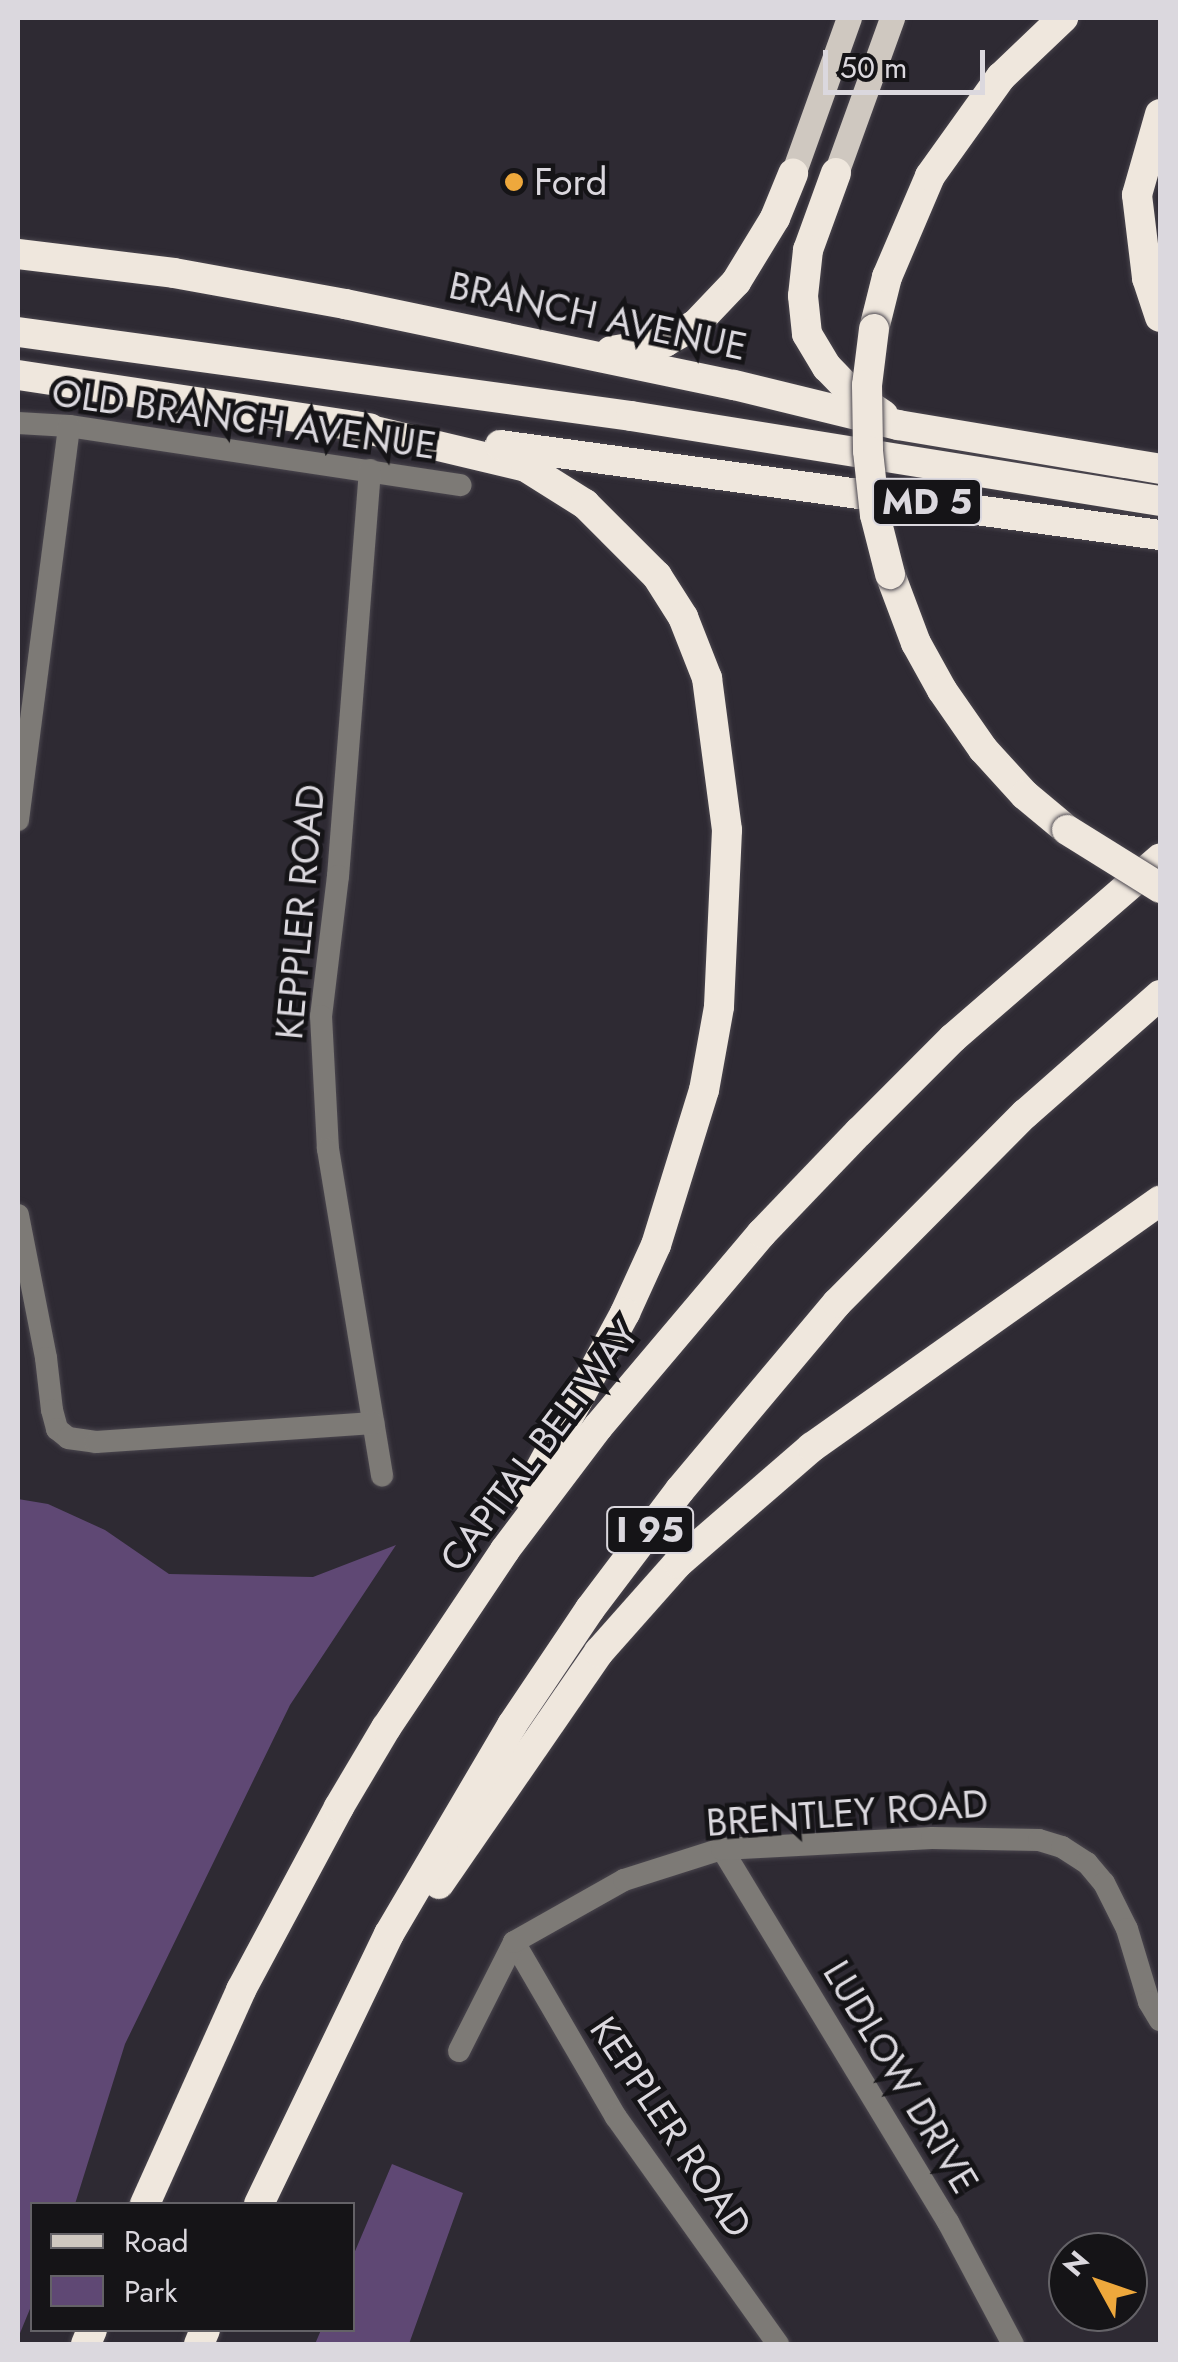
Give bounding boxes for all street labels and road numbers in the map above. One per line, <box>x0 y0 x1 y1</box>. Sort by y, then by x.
street label: BRANCH AVENUE <box>445 262 751 370</box>
street label: OLD BRANCH AVENUE <box>49 369 439 469</box>
road number: MD 5 <box>872 472 982 532</box>
street label: KEPPLER ROAD <box>266 783 334 1041</box>
street label: CAPITAL BELTWAY <box>430 1312 648 1580</box>
road number: I 95 <box>605 1500 695 1560</box>
street label: BRENTLEY ROAD <box>705 1780 989 1846</box>
street label: LUDLOW DRIVE <box>814 1953 988 2201</box>
street label: KEPPLER ROAD <box>581 2008 761 2246</box>

